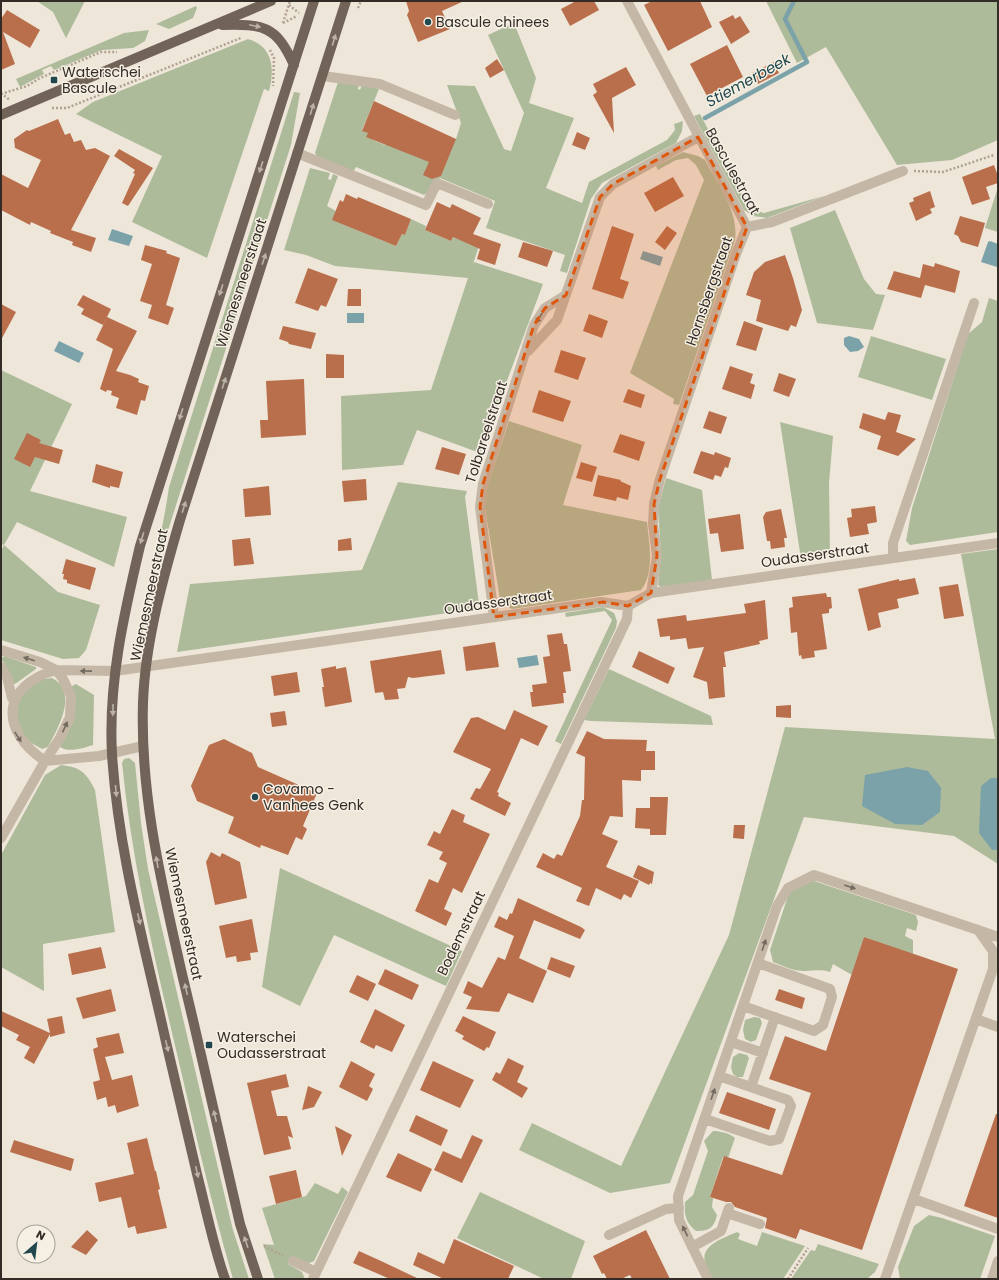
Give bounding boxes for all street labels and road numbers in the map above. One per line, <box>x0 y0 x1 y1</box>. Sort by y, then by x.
street label: Basculestraat <box>701 124 765 218</box>
street label: Wiemesmeerstraat <box>211 216 271 350</box>
street label: Hornsbergstraat <box>681 234 737 348</box>
street label: Tolbareelstraat <box>460 378 512 486</box>
street label: Wiemesmeerstraat <box>125 527 173 663</box>
street label: Oudasserstraat <box>760 538 870 572</box>
street label: Oudasserstraat <box>443 585 553 619</box>
street label: Wiemesmeerstraat <box>160 846 208 982</box>
street label: Bodemstraat <box>432 887 490 979</box>

